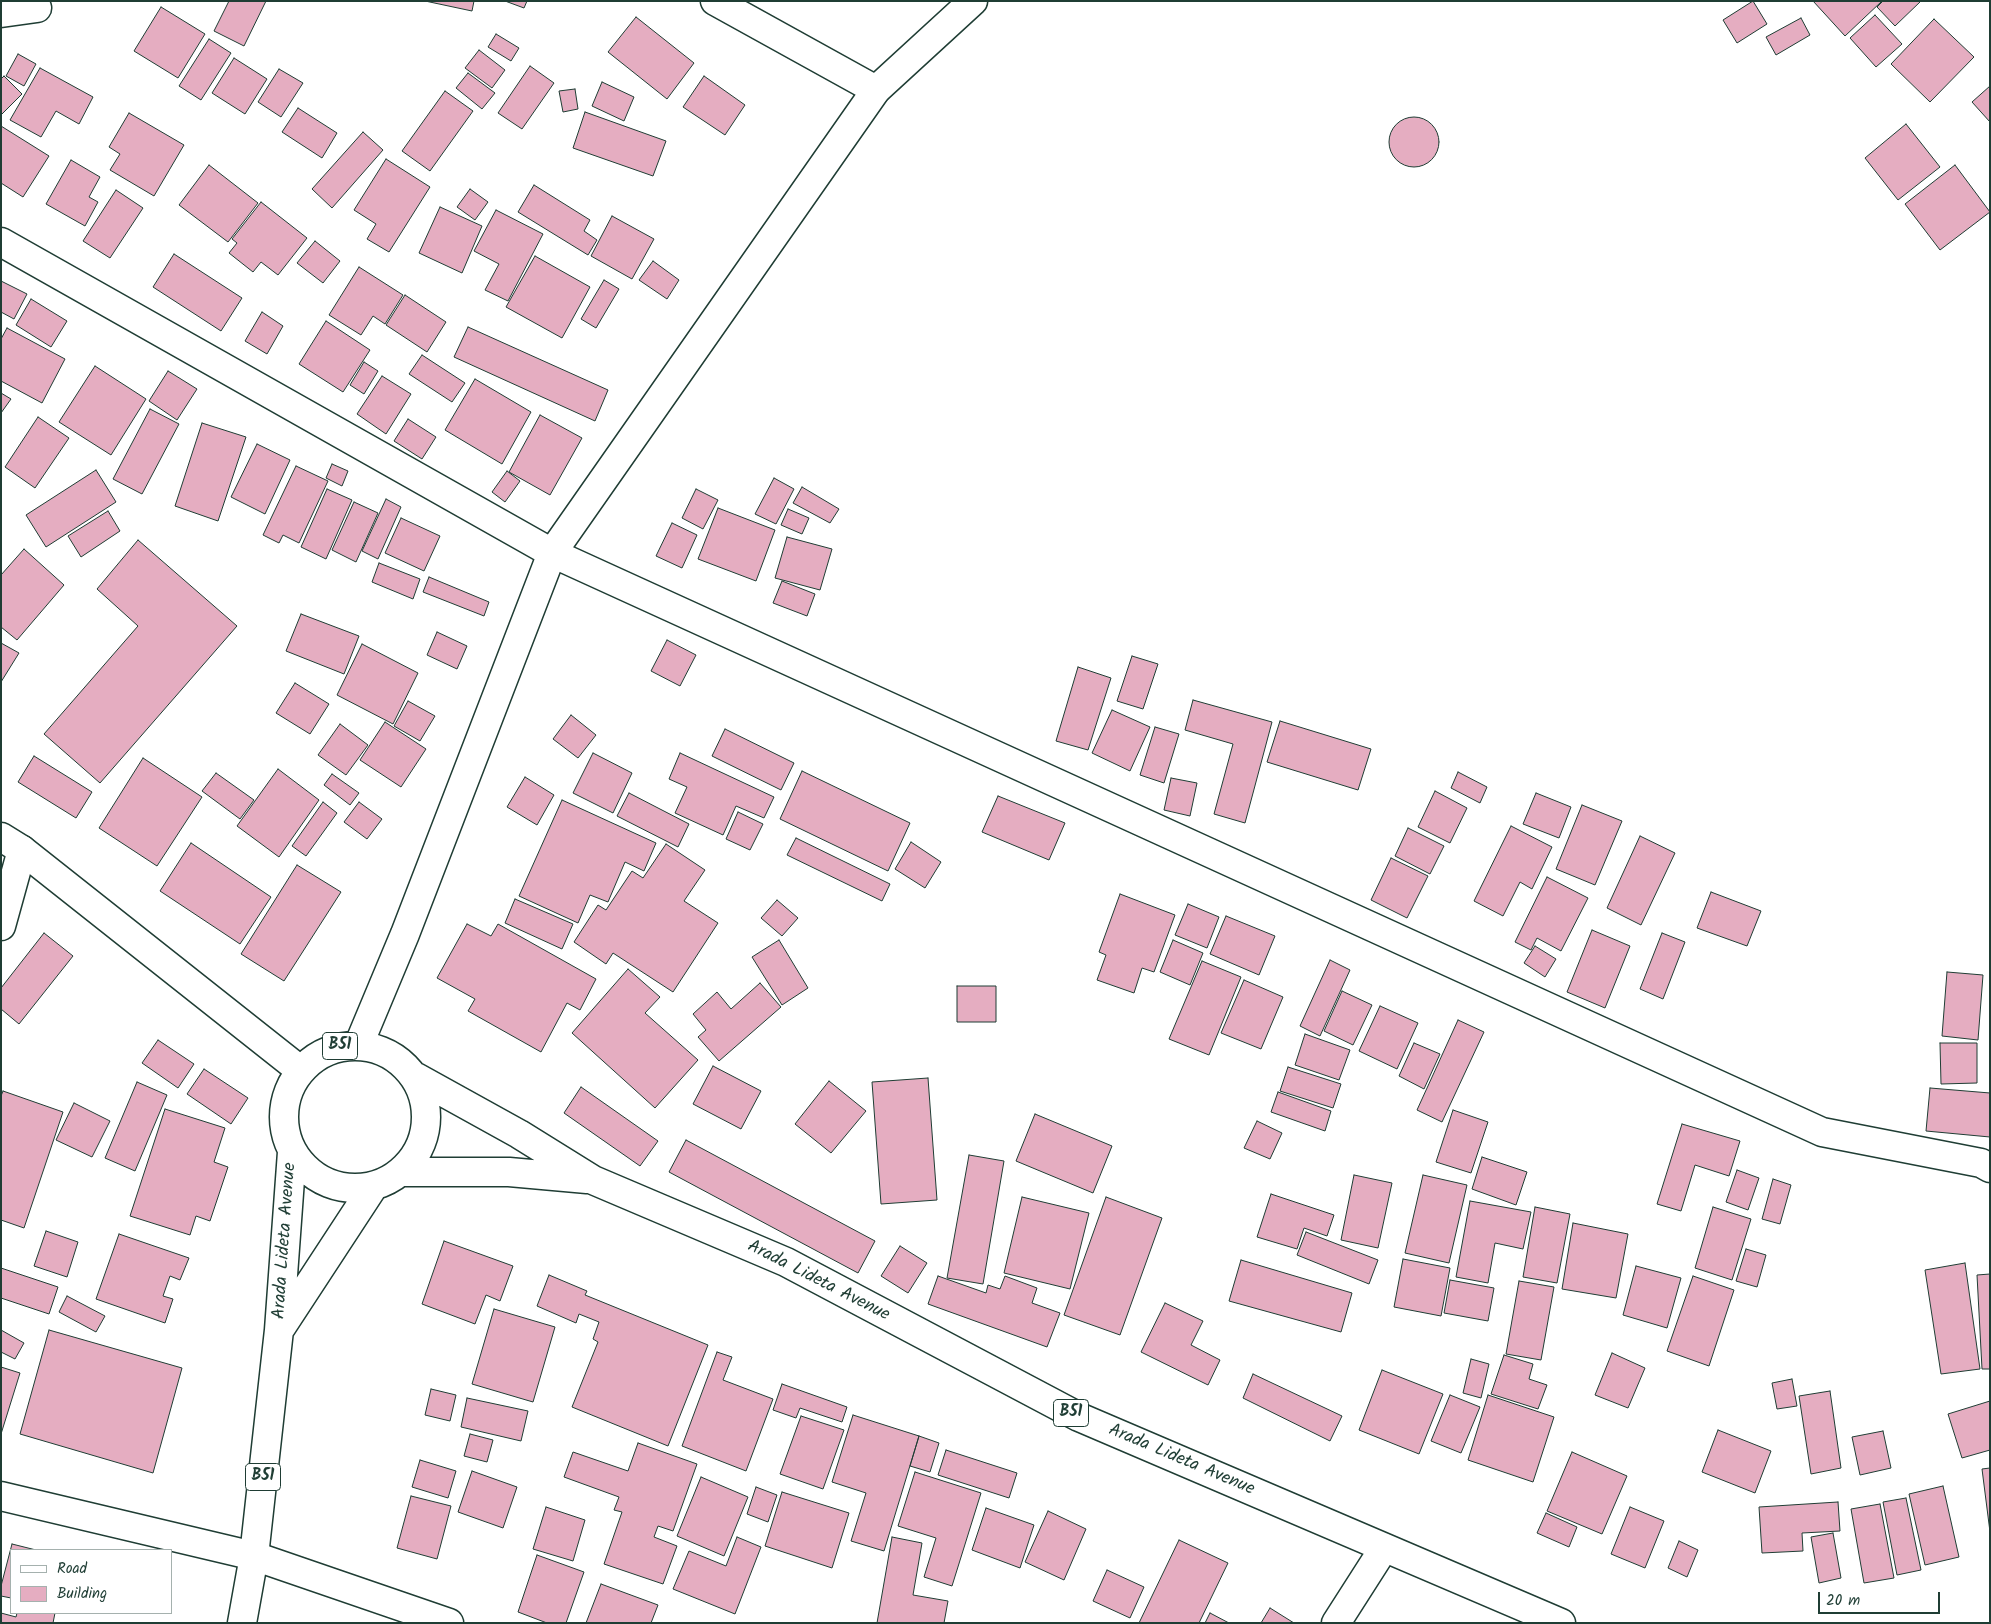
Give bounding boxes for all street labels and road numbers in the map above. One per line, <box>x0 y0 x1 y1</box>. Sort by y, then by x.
road number: B51 <box>322 1032 358 1060</box>
street label: Arada Lideta Avenue <box>270 1162 302 1320</box>
street label: Arada Lideta Avenue <box>743 1237 893 1327</box>
road number: B51 <box>1054 1400 1088 1426</box>
street label: Arada Lideta Avenue <box>1105 1420 1257 1502</box>
road number: B51 <box>246 1464 280 1490</box>

